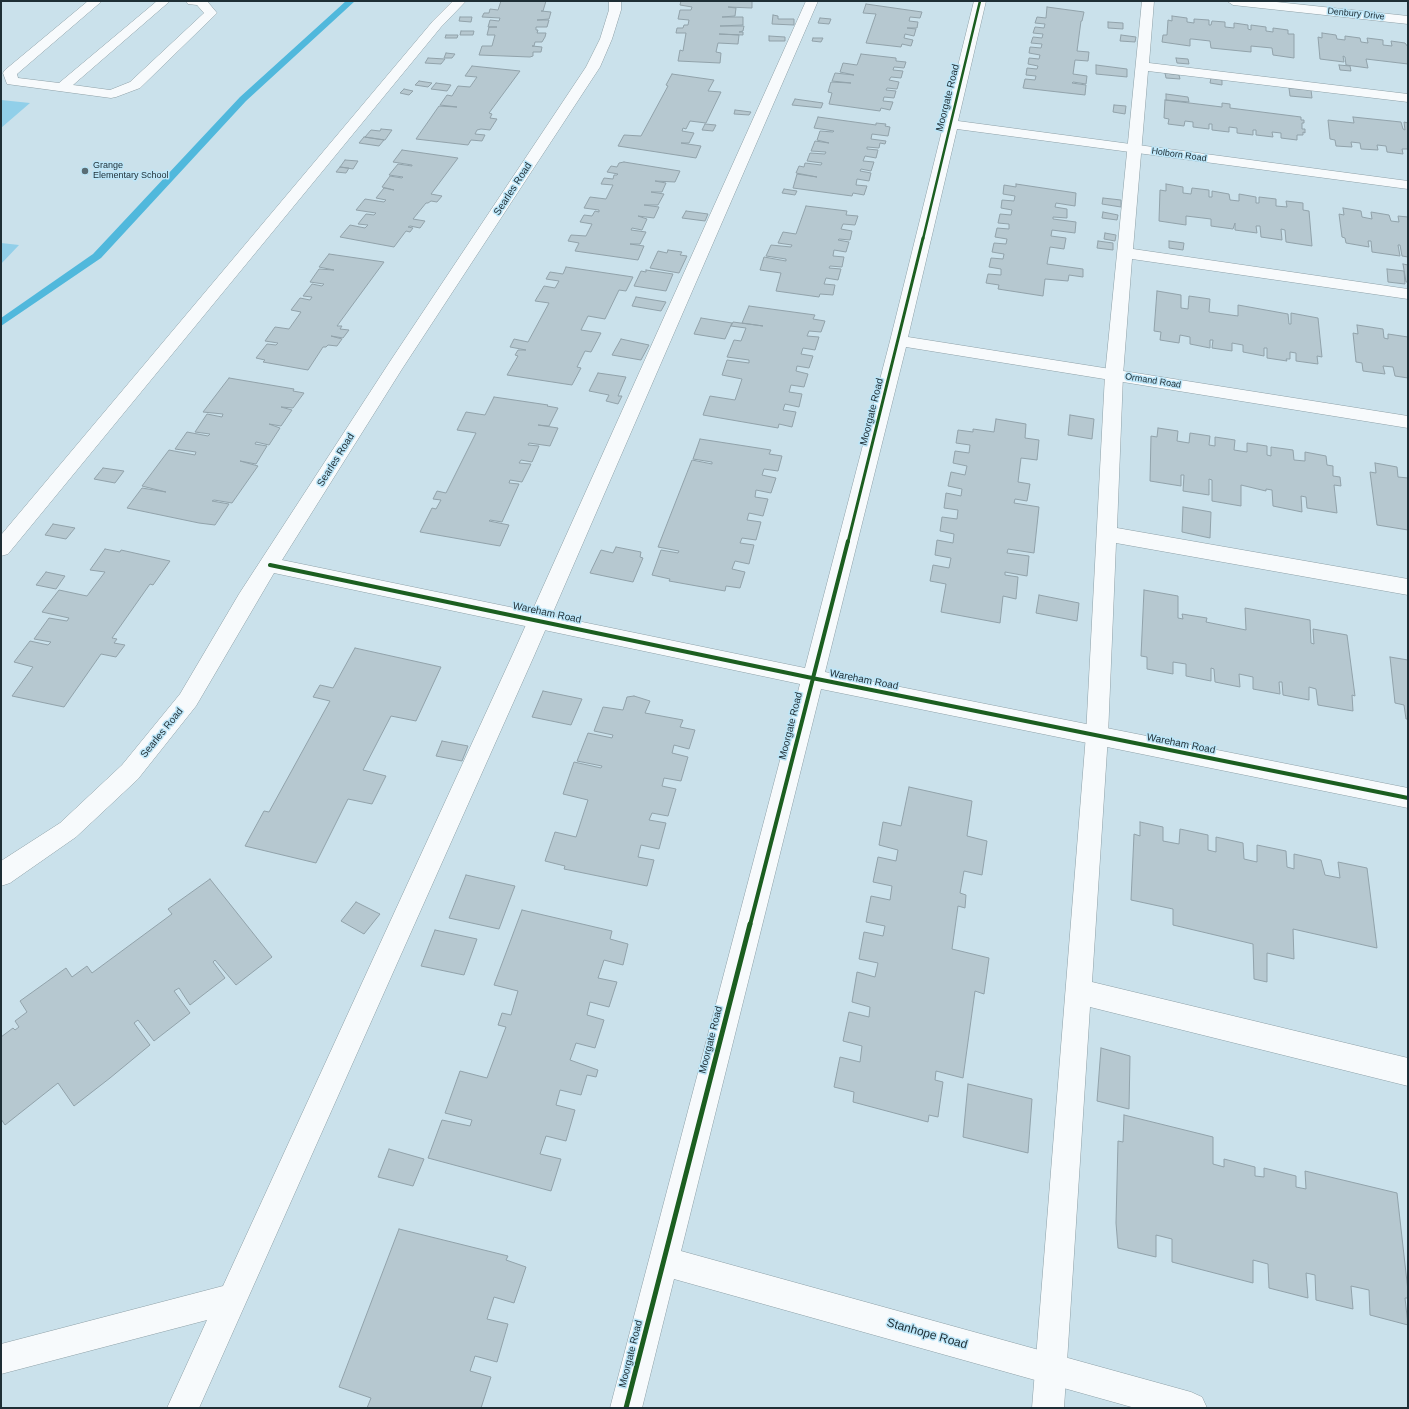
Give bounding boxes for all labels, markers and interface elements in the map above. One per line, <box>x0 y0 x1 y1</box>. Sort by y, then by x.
street label: Denbury Drive <box>1327 6 1385 22</box>
street label: Moorgate Road <box>934 63 962 133</box>
street label: Holborn Road <box>1151 146 1207 164</box>
street label: Searles Road <box>491 160 535 218</box>
place label: Grange Elementary School <box>93 161 169 182</box>
marker: Grange Elementary School <box>80 166 90 176</box>
street label: Ormand Road <box>1124 371 1182 391</box>
street label: Moorgate Road <box>858 377 886 447</box>
street label: Searles Road <box>315 431 357 489</box>
street label: Wareham Road <box>512 600 582 626</box>
street label: Wareham Road <box>829 667 899 693</box>
street label: Moorgate Road <box>777 691 805 761</box>
street label: Searles Road <box>138 706 186 760</box>
street label: Wareham Road <box>1146 731 1216 757</box>
street label: Moorgate Road <box>697 1005 725 1075</box>
street label: Stanhope Road <box>885 1316 969 1352</box>
street label: Moorgate Road <box>617 1319 645 1389</box>

